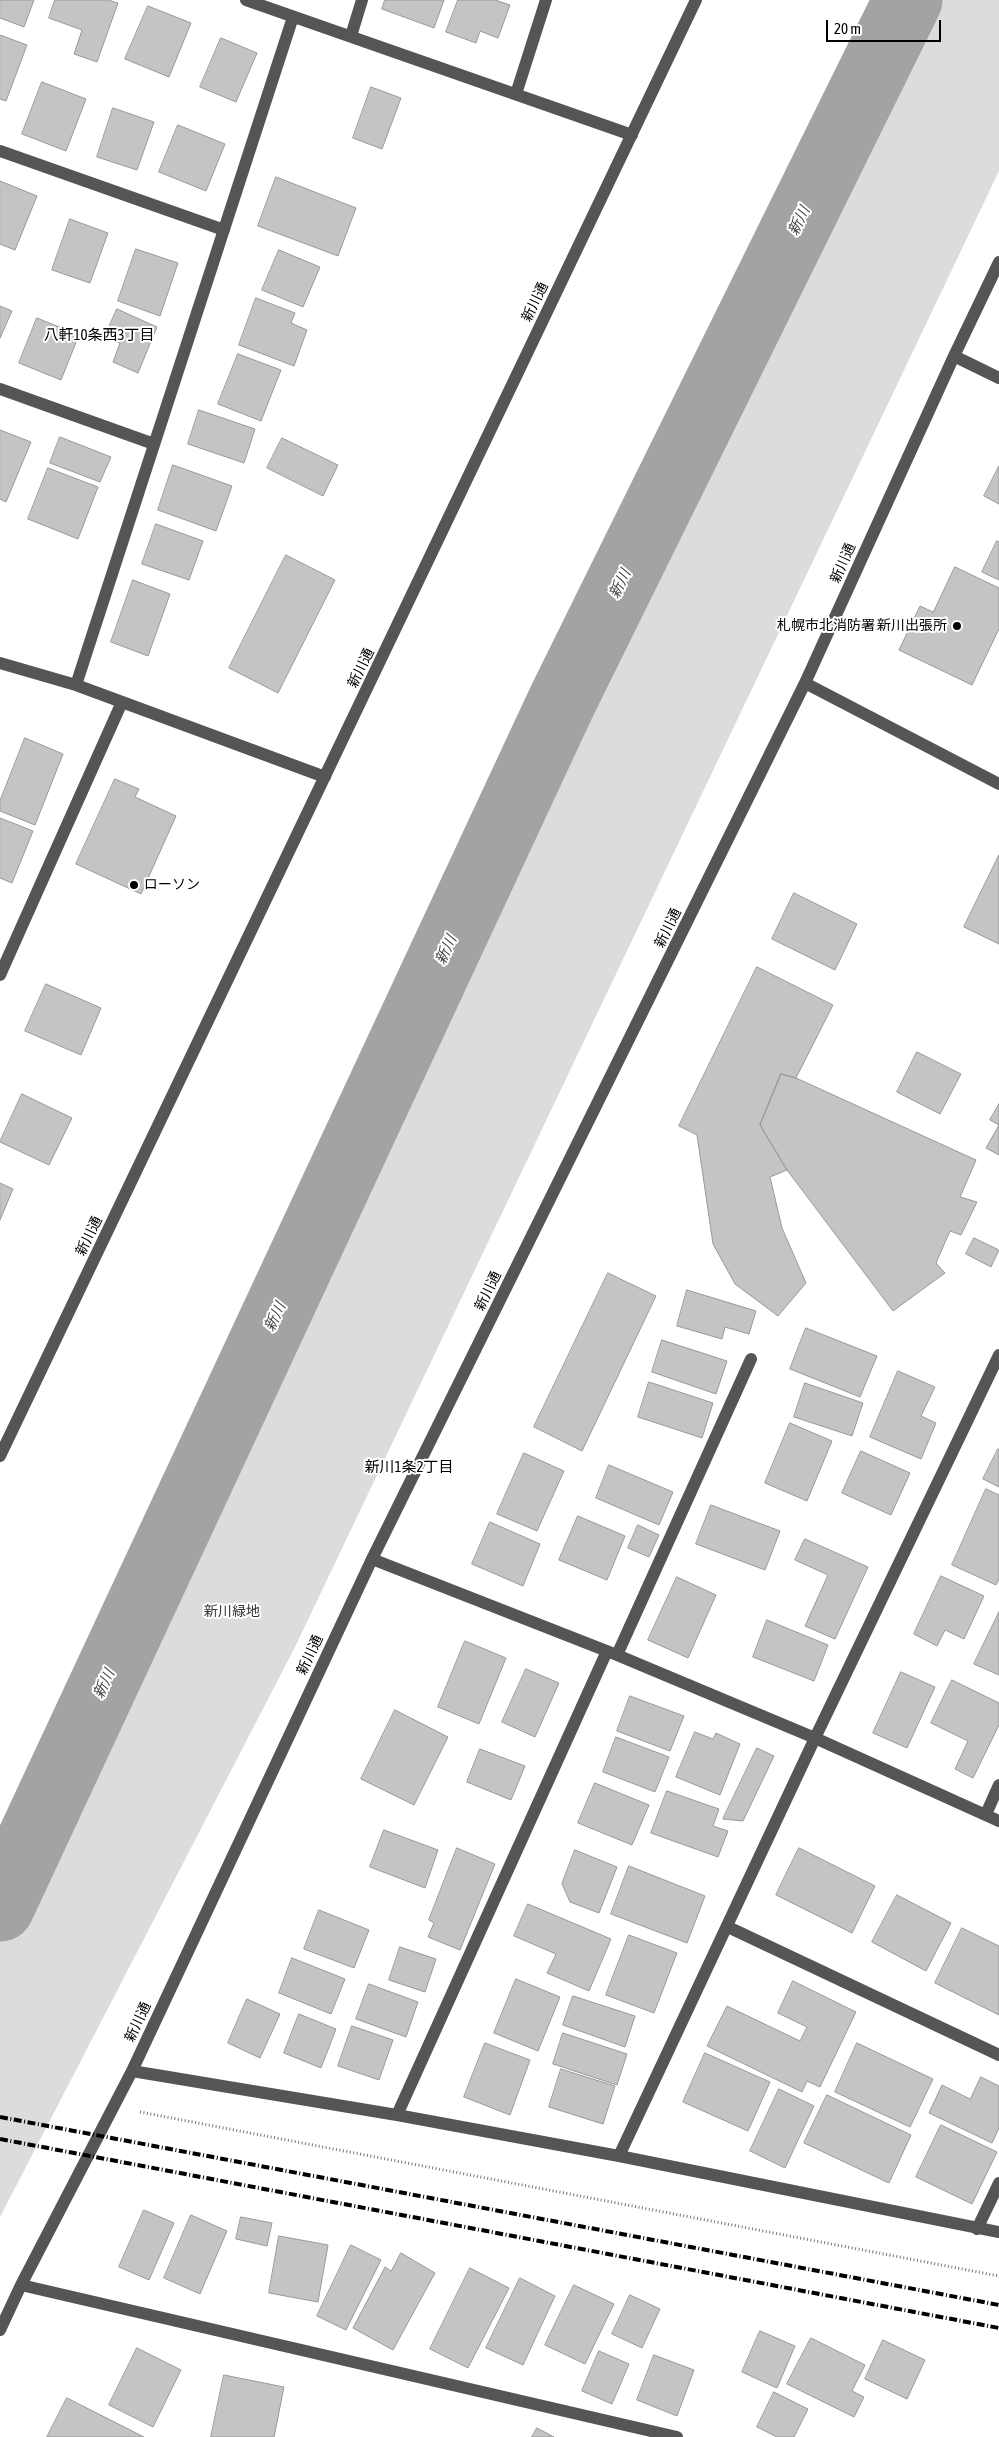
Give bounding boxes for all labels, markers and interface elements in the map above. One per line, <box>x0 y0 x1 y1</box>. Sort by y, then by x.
scale bar <box>829 10 944 42</box>
text: 20 m <box>834 20 861 37</box>
water label: 新川 <box>784 204 814 238</box>
street label: 新川通 <box>518 279 552 325</box>
district label: 八軒10条西3丁目 <box>43 326 155 344</box>
street label: 新川通 <box>827 540 859 586</box>
water label: 新川 <box>605 567 635 601</box>
place label: 札幌市北消防署 新川出張所 <box>777 618 947 634</box>
marker: 札幌市北消防署 新川出張所 <box>951 620 963 632</box>
street label: 新川通 <box>344 645 378 691</box>
place label: ローソン <box>144 877 200 893</box>
marker: ローソン <box>128 879 140 891</box>
street label: 新川通 <box>651 905 685 951</box>
water label: 新川 <box>432 933 460 967</box>
street label: 新川通 <box>72 1213 106 1259</box>
street label: 新川通 <box>471 1268 505 1314</box>
water label: 新川 <box>261 1300 289 1334</box>
district label: 新川1条2丁目 <box>364 1458 454 1476</box>
park label: 新川緑地 <box>204 1604 260 1620</box>
street label: 新川通 <box>294 1632 326 1678</box>
water label: 新川 <box>90 1667 118 1701</box>
street label: 新川通 <box>122 1999 154 2045</box>

